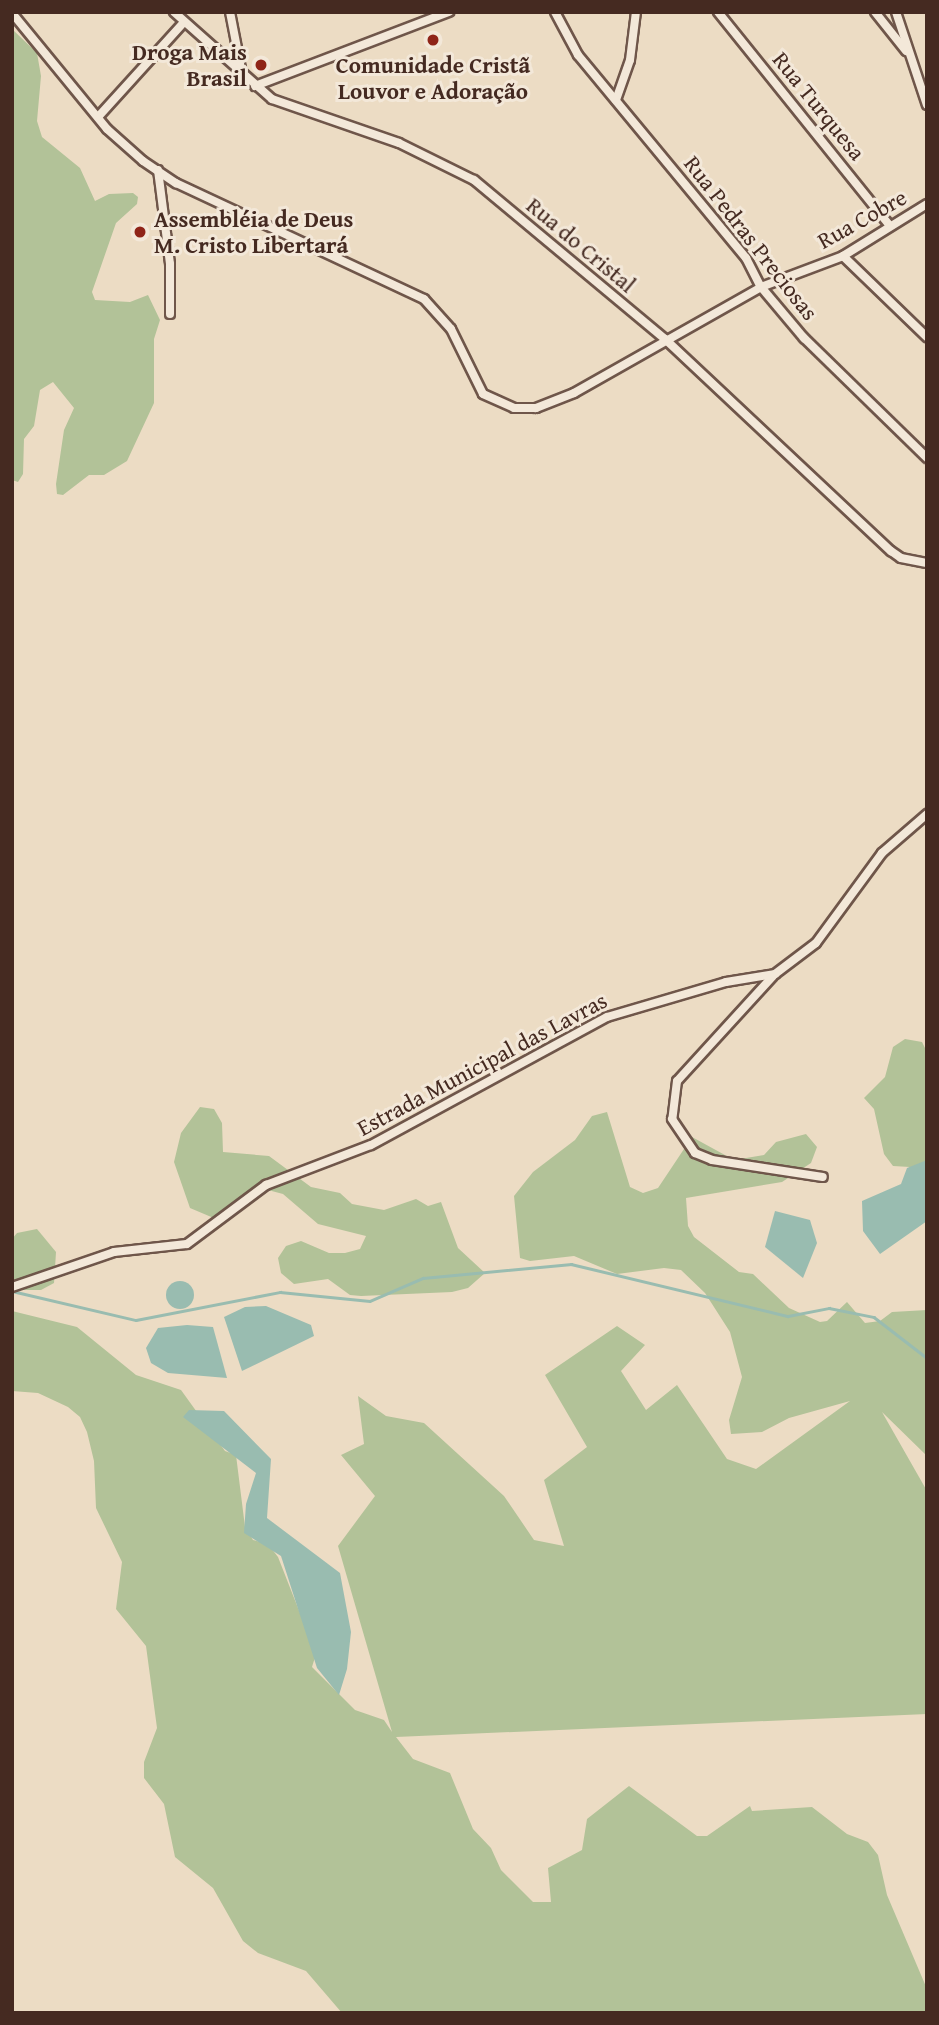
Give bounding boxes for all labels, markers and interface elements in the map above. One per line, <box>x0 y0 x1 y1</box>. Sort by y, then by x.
marker: Comunidade Cristã Louvor e Adoração <box>425 32 441 48</box>
place label: Droga Mais Brasil <box>132 38 247 92</box>
street label: Rua Turquesa <box>767 46 871 166</box>
place label: Comunidade Cristã Louvor e Adoração <box>336 51 530 105</box>
marker: Droga Mais Brasil <box>253 57 269 73</box>
street label: Rua Pedras Preciosas <box>678 150 824 326</box>
street label: Rua Cobre <box>813 183 911 255</box>
street label: Rua do Cristal <box>521 191 641 299</box>
place label: Assembléia de Deus M. Cristo Libertará <box>154 205 353 259</box>
marker: Assembléia de Deus M. Cristo Libertará <box>132 224 148 240</box>
street label: Estrada Municipal das Lavras <box>352 986 612 1142</box>

